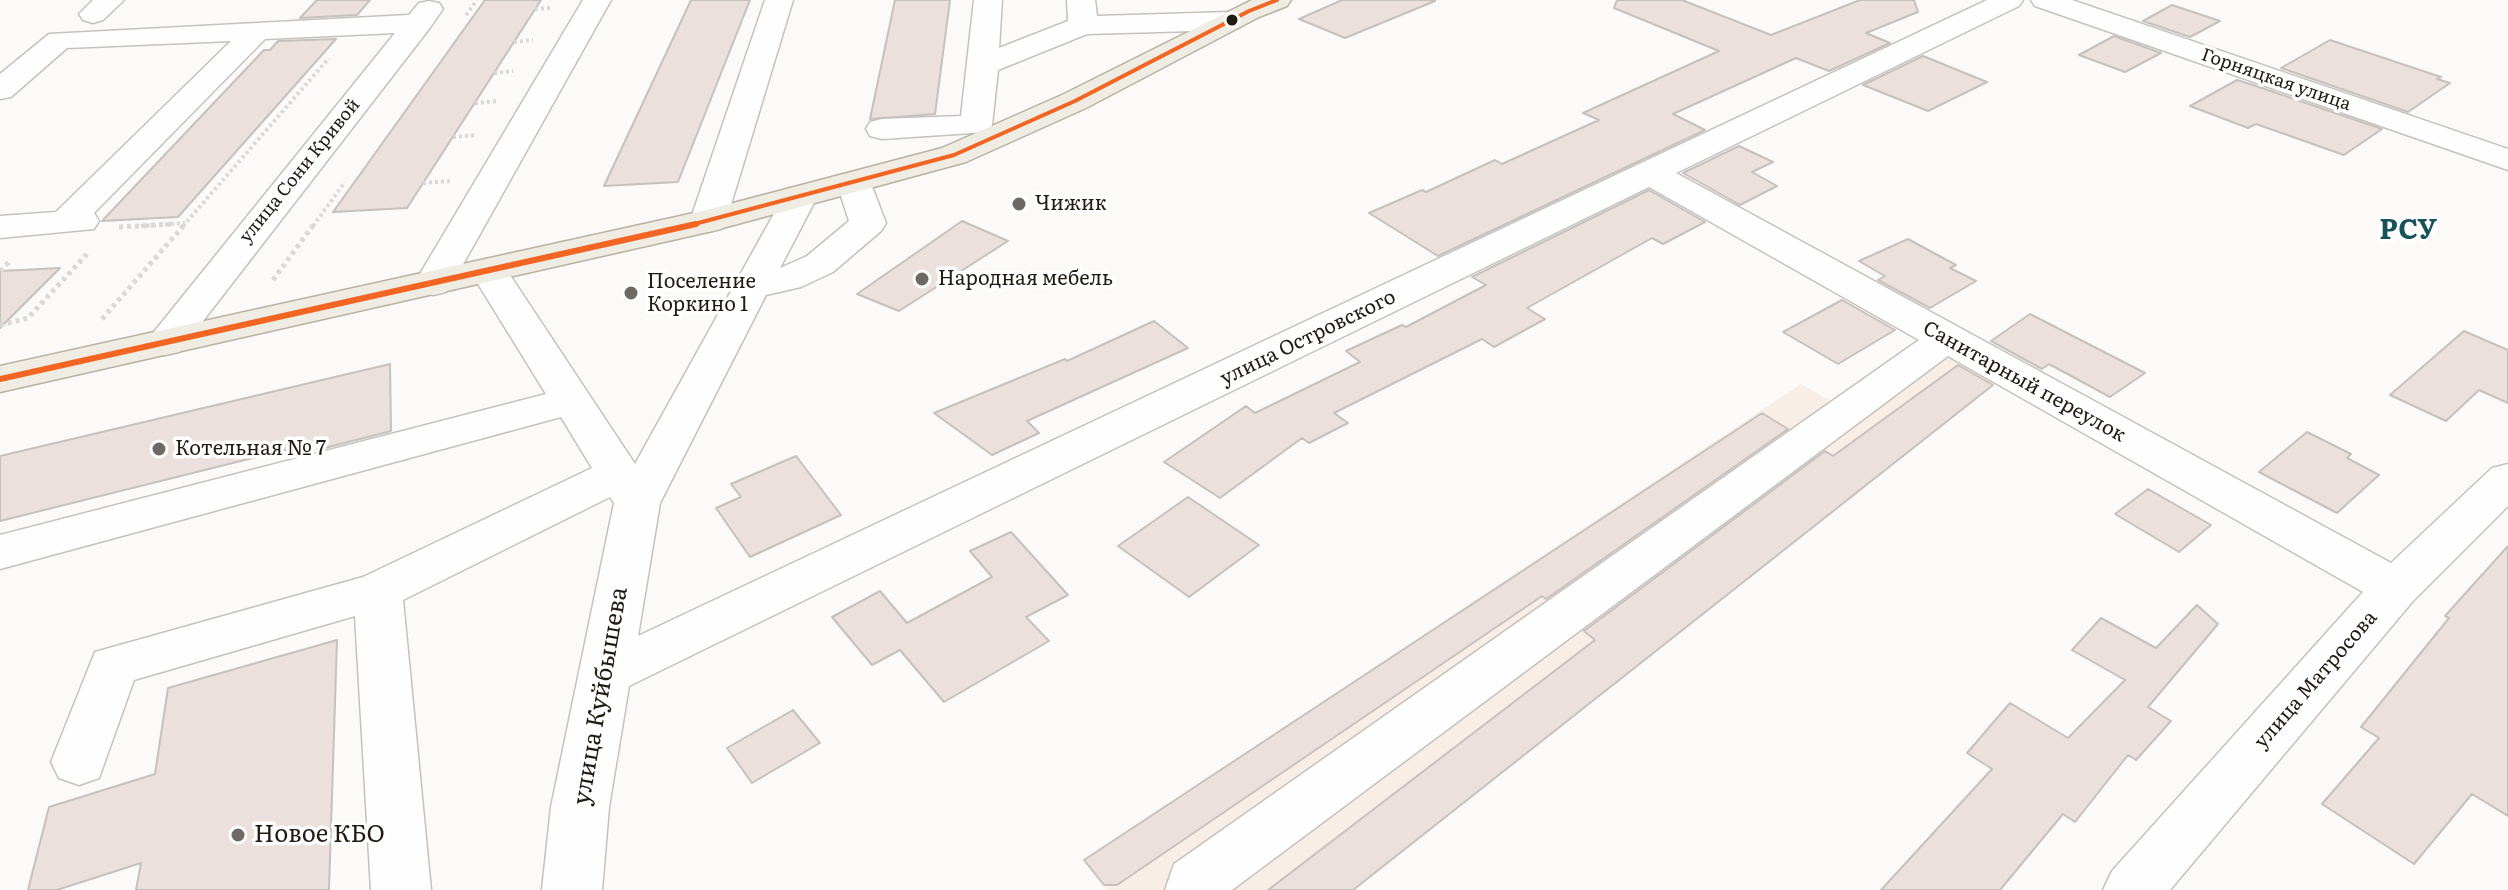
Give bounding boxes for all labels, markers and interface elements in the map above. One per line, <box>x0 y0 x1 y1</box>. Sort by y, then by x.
unlabelled marker <box>1224 12 1240 28</box>
street label: Горняцкая улица <box>2198 44 2354 116</box>
street label: улица Сони Кривой <box>235 95 365 247</box>
place label: Чижик <box>1035 192 1107 216</box>
marker: Чижик <box>1010 195 1028 213</box>
district label: РСУ <box>2379 214 2437 248</box>
place label: Народная мебель <box>938 267 1113 291</box>
place label: Поселение Коркино 1 <box>647 270 756 317</box>
marker: Народная мебель <box>913 270 931 288</box>
marker: Поселение Коркино 1 <box>622 284 640 302</box>
street label: улица Островского <box>1216 285 1400 391</box>
street label: Санитарный переулок <box>1919 316 2129 448</box>
place label: Котельная № 7 <box>175 437 326 461</box>
marker: Котельная № 7 <box>150 440 168 458</box>
street label: улица Куйбышева <box>568 585 634 807</box>
street label: улица Матросова <box>2250 606 2382 754</box>
place label: Новое КБО <box>254 821 385 849</box>
marker: Новое КБО <box>229 826 247 844</box>

